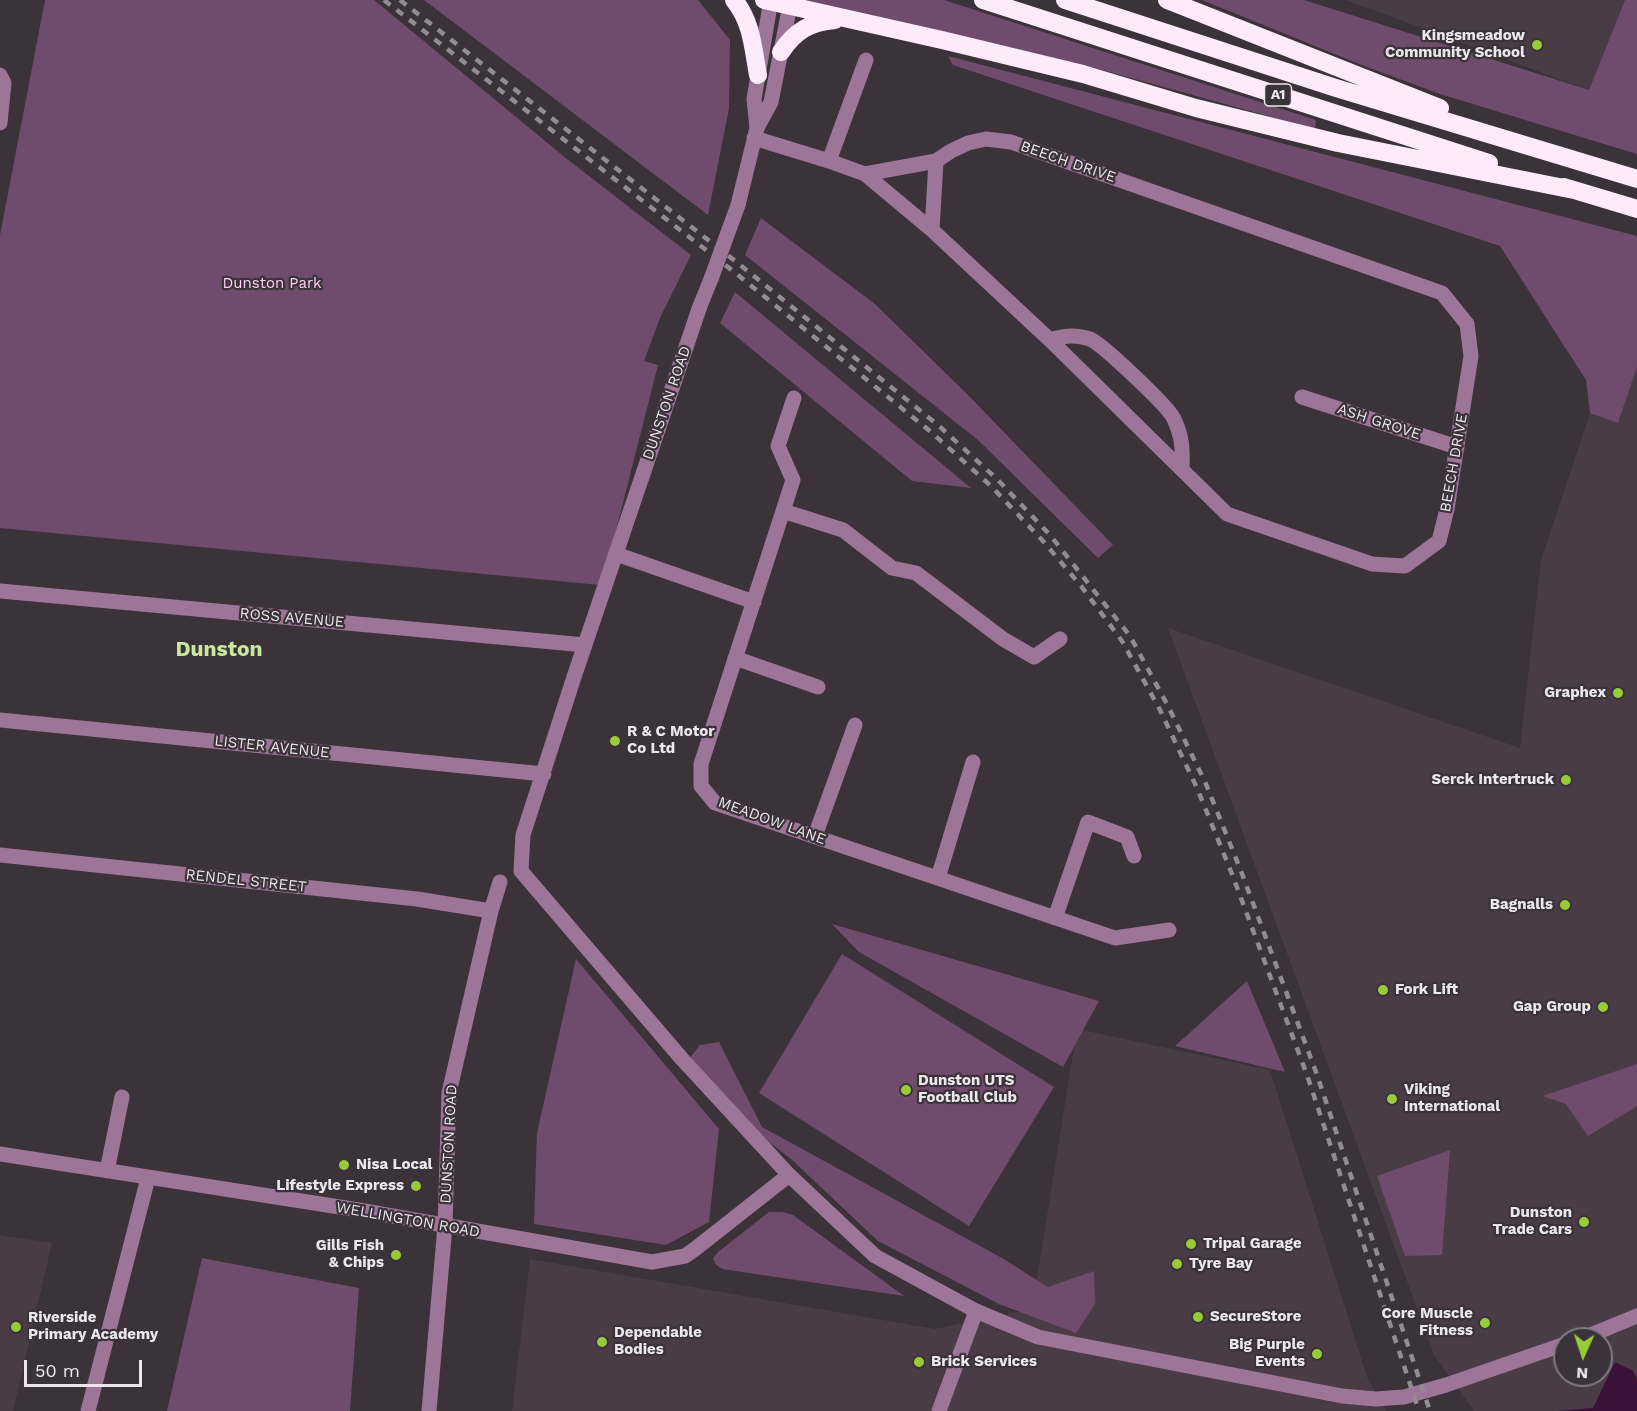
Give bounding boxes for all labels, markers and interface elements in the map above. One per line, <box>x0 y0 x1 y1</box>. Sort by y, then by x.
place label: Kingsmeadow Community School <box>1385 27 1525 62</box>
marker: Kingsmeadow Community School <box>1530 38 1544 52</box>
road number: A1 <box>1264 84 1292 106</box>
street label: BEECH DRIVE <box>1018 137 1118 187</box>
park label: Dunston Park <box>222 275 322 293</box>
street label: DUNSTON ROAD <box>639 344 695 462</box>
street label: ASH GROVE <box>1335 400 1423 444</box>
street label: BEECH DRIVE <box>1436 412 1472 514</box>
street label: ROSS AVENUE <box>239 604 345 632</box>
district label: Dunston <box>175 637 263 663</box>
place label: Graphex <box>1544 684 1606 702</box>
marker: Graphex <box>1611 686 1625 700</box>
place label: R & C Motor Co Ltd <box>627 723 715 758</box>
street label: LISTER AVENUE <box>213 732 331 762</box>
marker: R & C Motor Co Ltd <box>608 734 622 748</box>
place label: Serck Intertruck <box>1432 771 1554 789</box>
marker: Serck Intertruck <box>1559 773 1573 787</box>
street label: MEADOW LANE <box>716 793 828 849</box>
street label: RENDEL STREET <box>185 866 307 896</box>
place label: Bagnalls <box>1490 896 1553 914</box>
marker: Bagnalls <box>1558 898 1572 912</box>
place label: Fork Lift <box>1395 981 1458 999</box>
marker: Fork Lift <box>1376 983 1390 997</box>
place label: Gap Group <box>1513 998 1591 1016</box>
marker: Gap Group <box>1596 1000 1610 1014</box>
place label: Dunston UTS Football Club <box>918 1072 1017 1107</box>
place label: Viking International <box>1404 1081 1500 1116</box>
marker: Dunston UTS Football Club <box>899 1083 913 1097</box>
street label: DUNSTON ROAD <box>437 1084 461 1204</box>
marker: Viking International <box>1385 1092 1399 1106</box>
place label: Nisa Local <box>356 1156 432 1174</box>
marker: Nisa Local <box>337 1158 351 1172</box>
place label: Lifestyle Express <box>276 1177 404 1195</box>
marker: Lifestyle Express <box>409 1179 423 1193</box>
street label: WELLINGTON ROAD <box>335 1198 481 1242</box>
place label: Dunston Trade Cars <box>1493 1204 1572 1239</box>
marker: Dunston Trade Cars <box>1577 1215 1591 1229</box>
place label: Tripal Garage <box>1203 1235 1302 1253</box>
place label: Gills Fish & Chips <box>316 1237 384 1272</box>
marker: Tripal Garage <box>1184 1237 1198 1251</box>
marker: Gills Fish & Chips <box>389 1248 403 1262</box>
place label: Tyre Bay <box>1189 1255 1253 1273</box>
marker: Tyre Bay <box>1170 1257 1184 1271</box>
place label: Core Muscle Fitness <box>1382 1305 1473 1340</box>
place label: SecureStore <box>1210 1308 1301 1326</box>
place label: Riverside Primary Academy <box>28 1309 158 1344</box>
marker: SecureStore <box>1191 1310 1205 1324</box>
marker: Core Muscle Fitness <box>1478 1316 1492 1330</box>
marker: Riverside Primary Academy <box>9 1320 23 1334</box>
place label: Dependable Bodies <box>614 1324 702 1359</box>
north arrow <box>1553 1327 1613 1387</box>
marker: Dependable Bodies <box>595 1335 609 1349</box>
place label: Big Purple Events <box>1229 1336 1305 1371</box>
marker: Big Purple Events <box>1310 1347 1324 1361</box>
scale bar <box>27 1348 146 1386</box>
place label: Brick Services <box>931 1353 1037 1371</box>
marker: Brick Services <box>912 1355 926 1369</box>
text: 50 m <box>35 1360 80 1381</box>
text: N <box>1576 1364 1589 1383</box>

